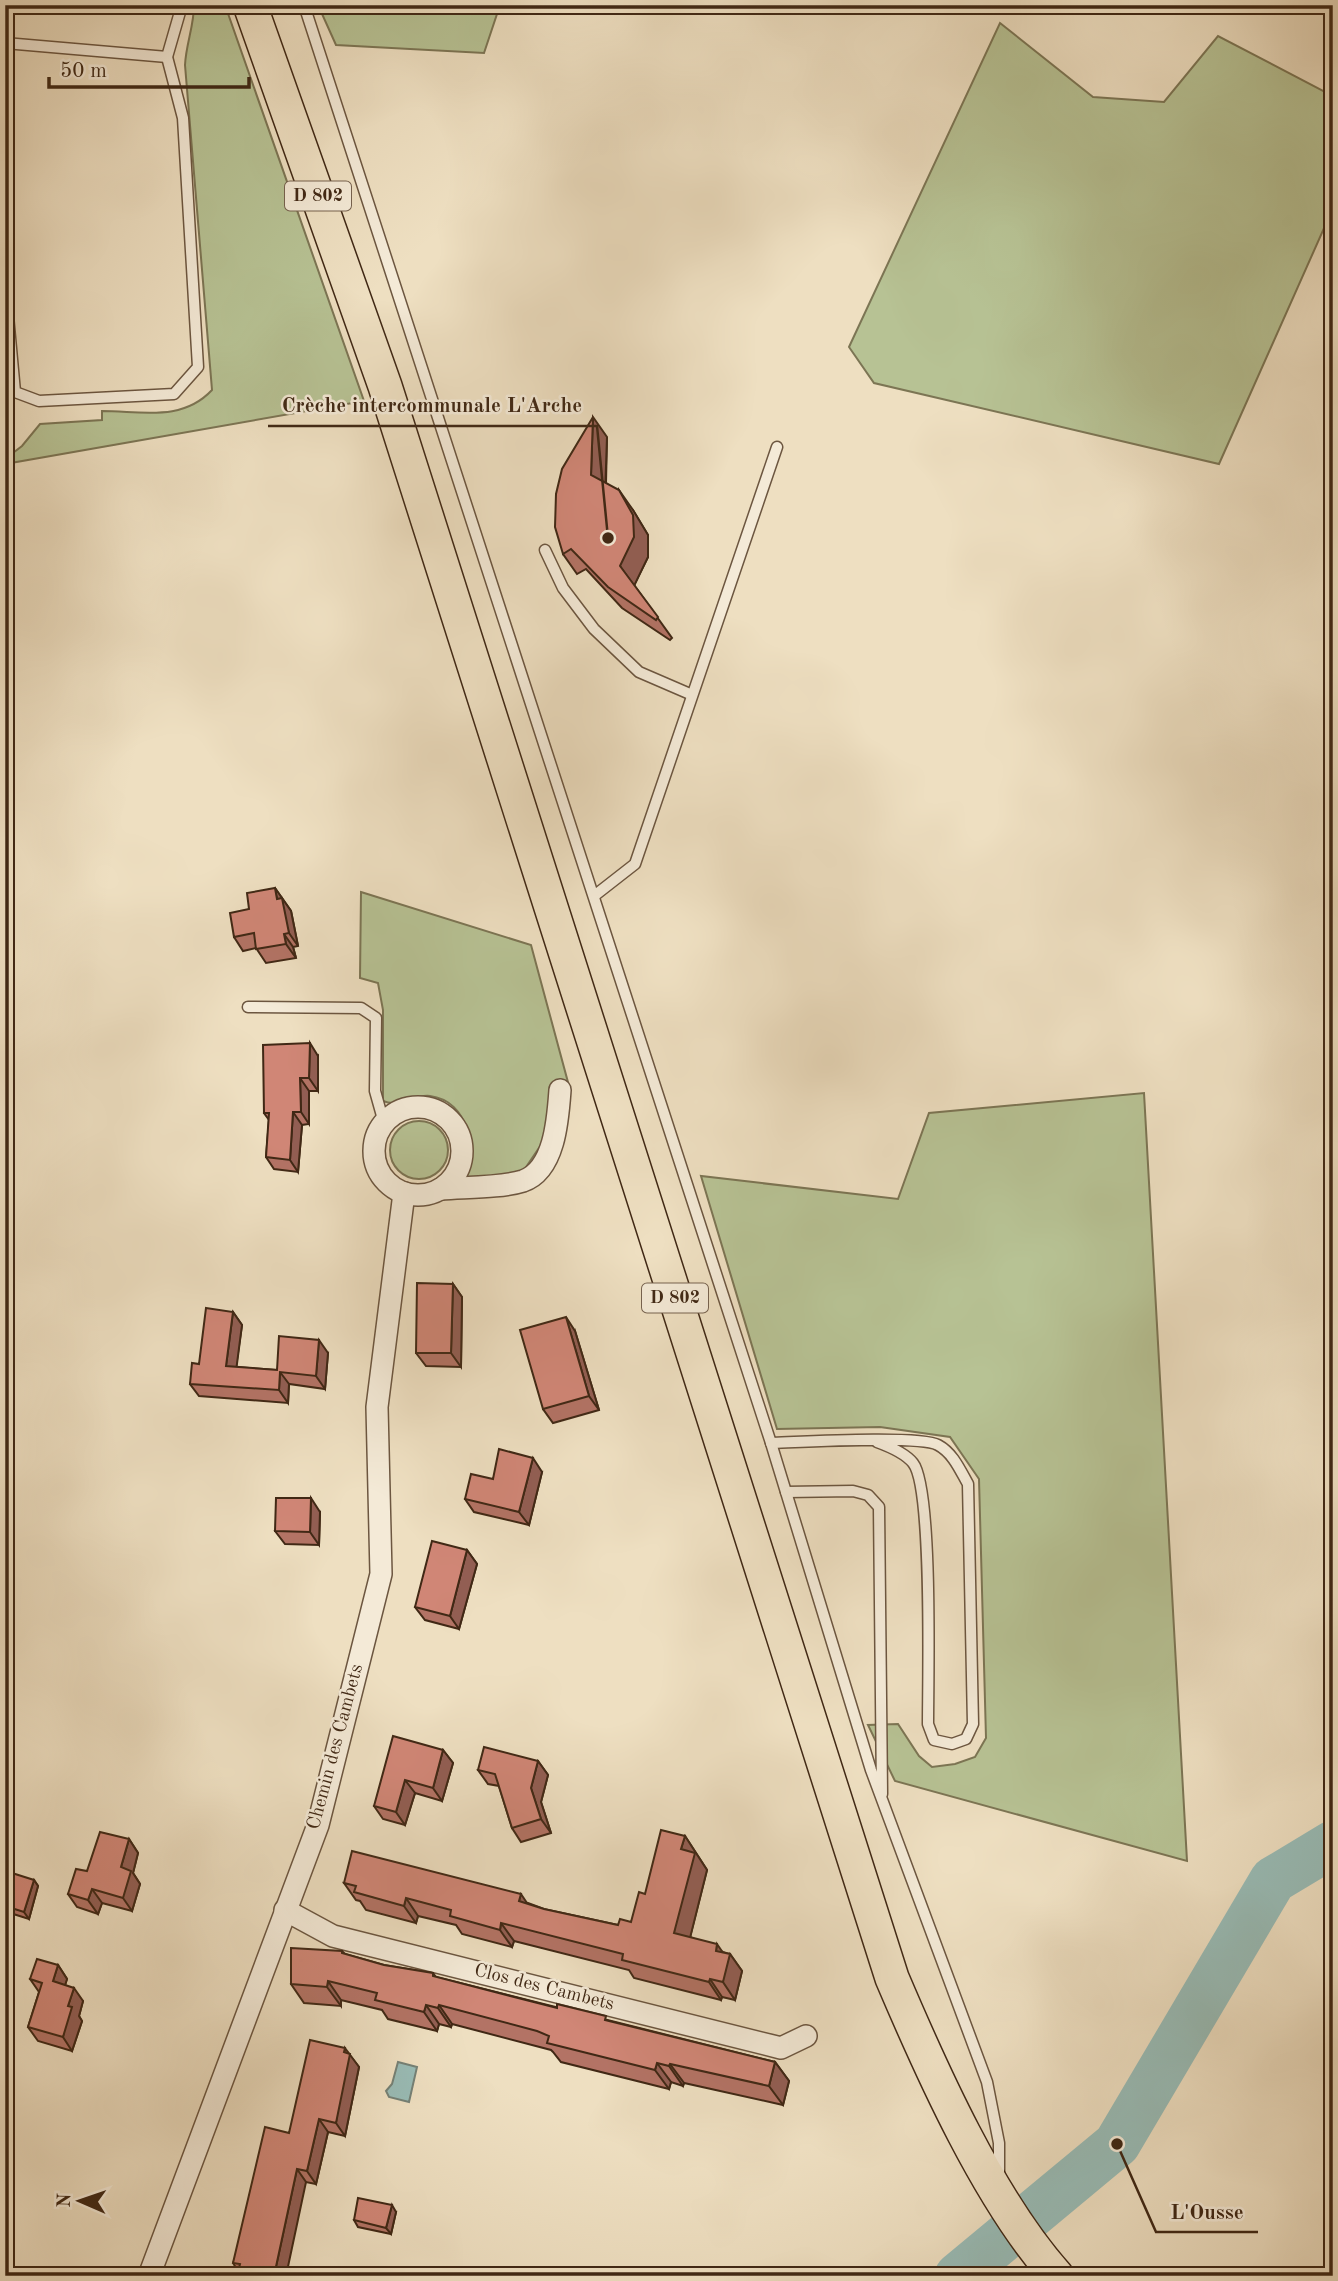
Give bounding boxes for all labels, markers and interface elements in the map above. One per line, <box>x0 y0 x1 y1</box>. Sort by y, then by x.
scale bar <box>49 46 248 90</box>
text: 50 m <box>60 61 107 82</box>
road number: D 802 <box>285 182 351 210</box>
callout: Crèche intercommunale L'Arche <box>268 384 597 426</box>
text: Crèche intercommunale L'Arche <box>282 396 582 417</box>
road number: D 802 <box>642 1283 708 1312</box>
street label: Chemin des Cambets <box>305 1662 367 1832</box>
street label: Clos des Cambets <box>472 1961 616 2015</box>
north arrow <box>46 2166 116 2236</box>
callout: L'Ousse <box>1156 2190 1258 2232</box>
text: N <box>56 2192 75 2208</box>
text: L'Ousse <box>1170 2203 1244 2224</box>

